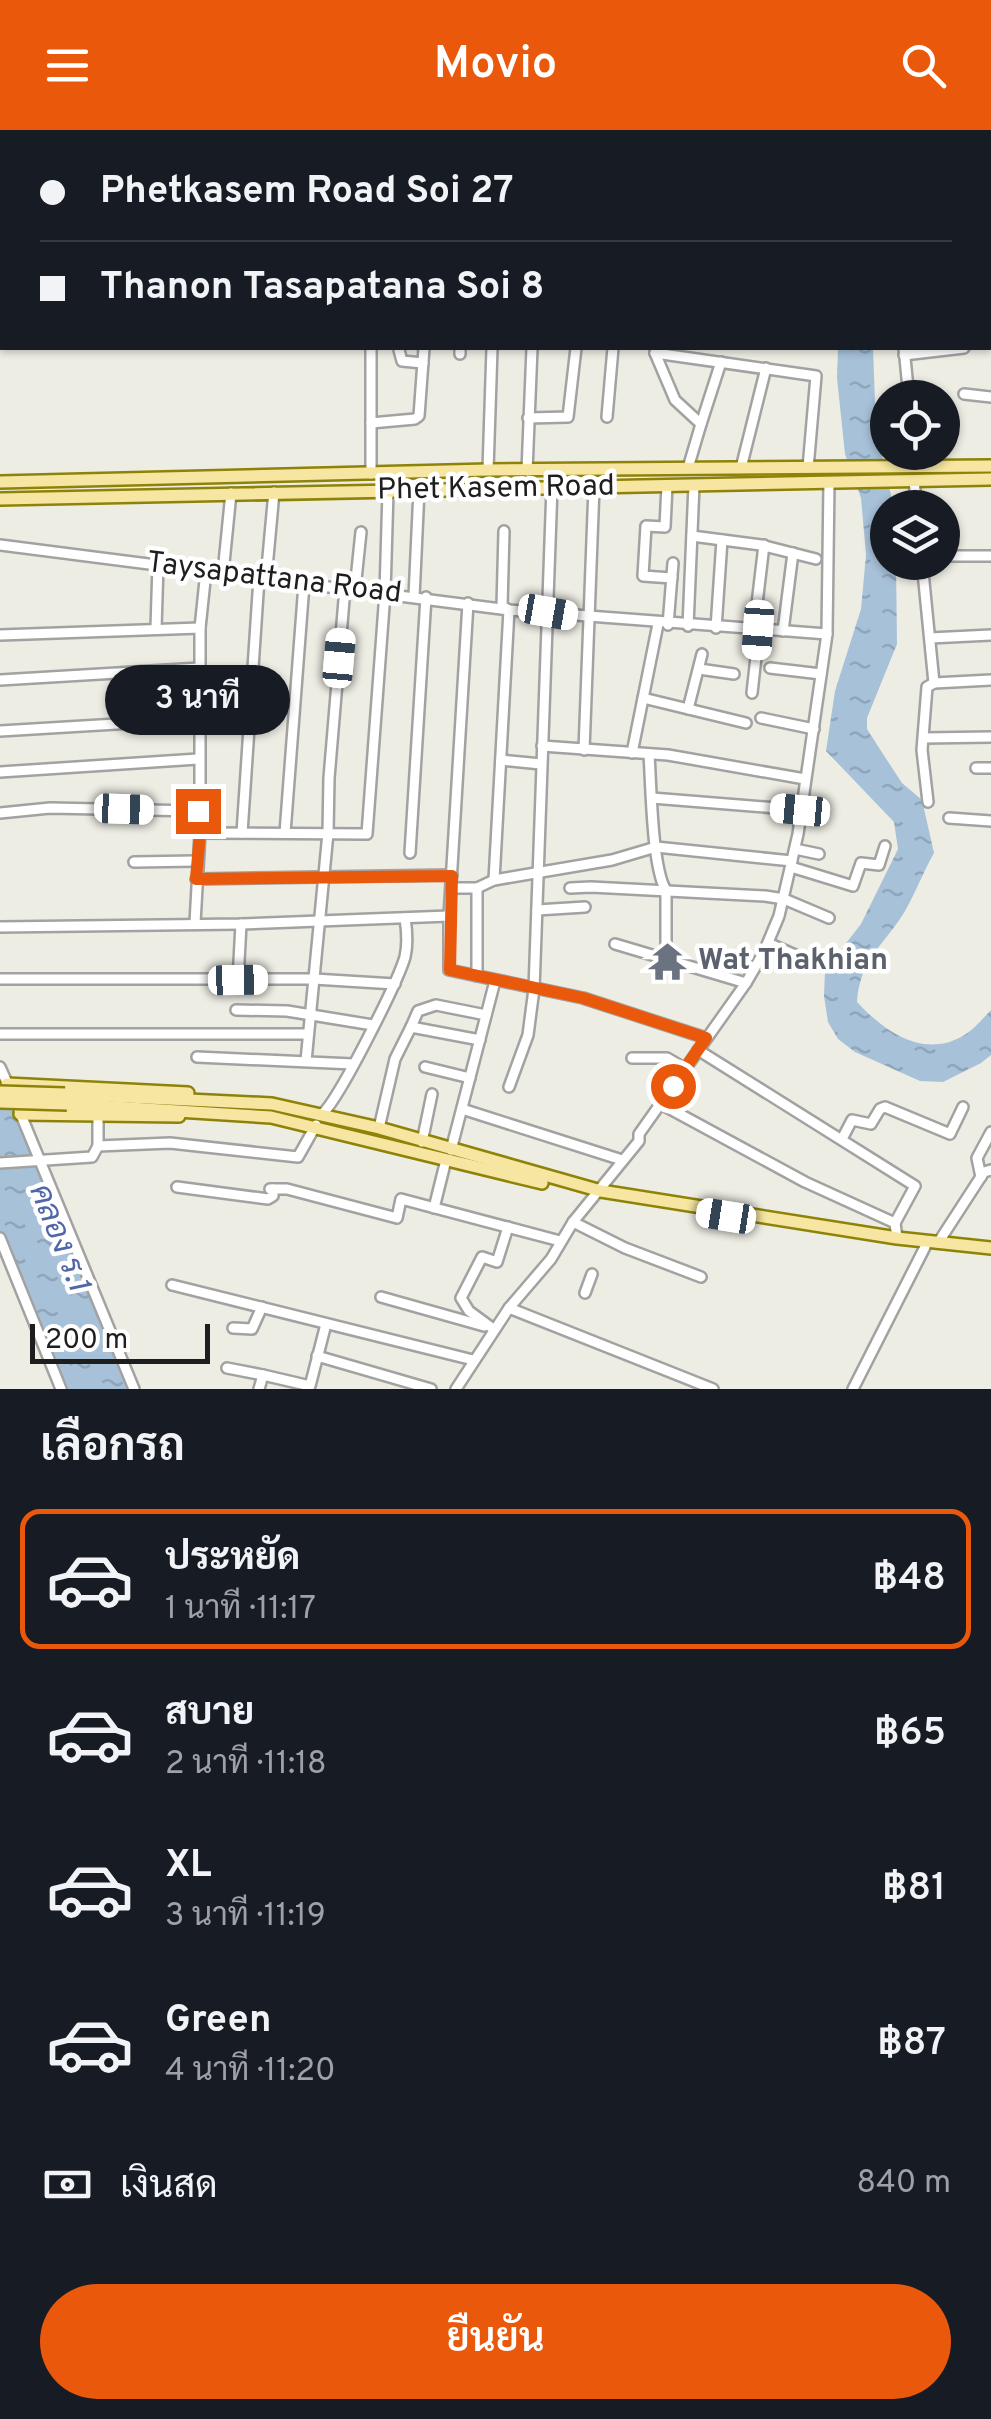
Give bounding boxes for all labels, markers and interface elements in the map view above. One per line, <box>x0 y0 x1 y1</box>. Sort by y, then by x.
text: Movio <box>434 37 557 94</box>
icon: menu <box>40 38 95 93</box>
icon: search <box>896 38 951 93</box>
text: Phetkasem Road Soi 27 <box>100 168 514 217</box>
text: Thanon Tasapatana Soi 8 <box>100 264 544 313</box>
map controls <box>870 380 960 580</box>
button: locate <box>870 380 960 470</box>
street label: Phet Kasem Road <box>377 468 615 510</box>
button: layers <box>870 490 960 580</box>
street label: Taysapattana Road <box>144 545 404 613</box>
car <box>516 592 580 632</box>
car <box>741 599 775 661</box>
car <box>321 627 357 689</box>
callout: 3 นาที <box>106 666 290 736</box>
text: 3 นาที <box>155 680 240 720</box>
route end <box>176 789 221 834</box>
car <box>769 792 831 828</box>
car <box>93 793 155 825</box>
temple icon: Wat Thakhian <box>647 940 689 982</box>
place label: Wat Thakhian <box>698 943 888 980</box>
car <box>208 964 268 996</box>
route start <box>651 1064 696 1109</box>
water label: คลอง ร.1 <box>19 1179 98 1299</box>
car <box>694 1196 758 1236</box>
scale bar <box>30 1319 210 1364</box>
text: 200 m <box>45 1323 128 1359</box>
text: เลือกรถ <box>40 1420 185 1477</box>
icon: car <box>45 1534 135 1624</box>
text: ประหยัด <box>165 1535 300 1584</box>
text: ฿48 <box>872 1555 946 1604</box>
text: 1 นาที · 11:17 <box>165 1590 316 1630</box>
icon: car <box>45 1689 135 1779</box>
text: สบาย <box>165 1690 254 1739</box>
text: ฿65 <box>874 1710 946 1759</box>
text: 2 นาที · 11:18 <box>165 1745 327 1785</box>
text: XL <box>165 1842 212 1891</box>
icon: car <box>45 1844 135 1934</box>
text: ฿81 <box>882 1865 946 1914</box>
text: 3 นาที · 11:19 <box>165 1897 326 1937</box>
text: Green <box>165 1997 271 2046</box>
icon: car <box>45 1999 135 2089</box>
text: ฿87 <box>877 2020 946 2069</box>
text: 4 นาที · 11:20 <box>165 2052 336 2092</box>
icon: cash <box>40 2157 95 2212</box>
text: เงินสด <box>120 2163 218 2212</box>
text: 840 m <box>856 2164 951 2204</box>
button: ยืนยัน <box>40 2284 951 2399</box>

